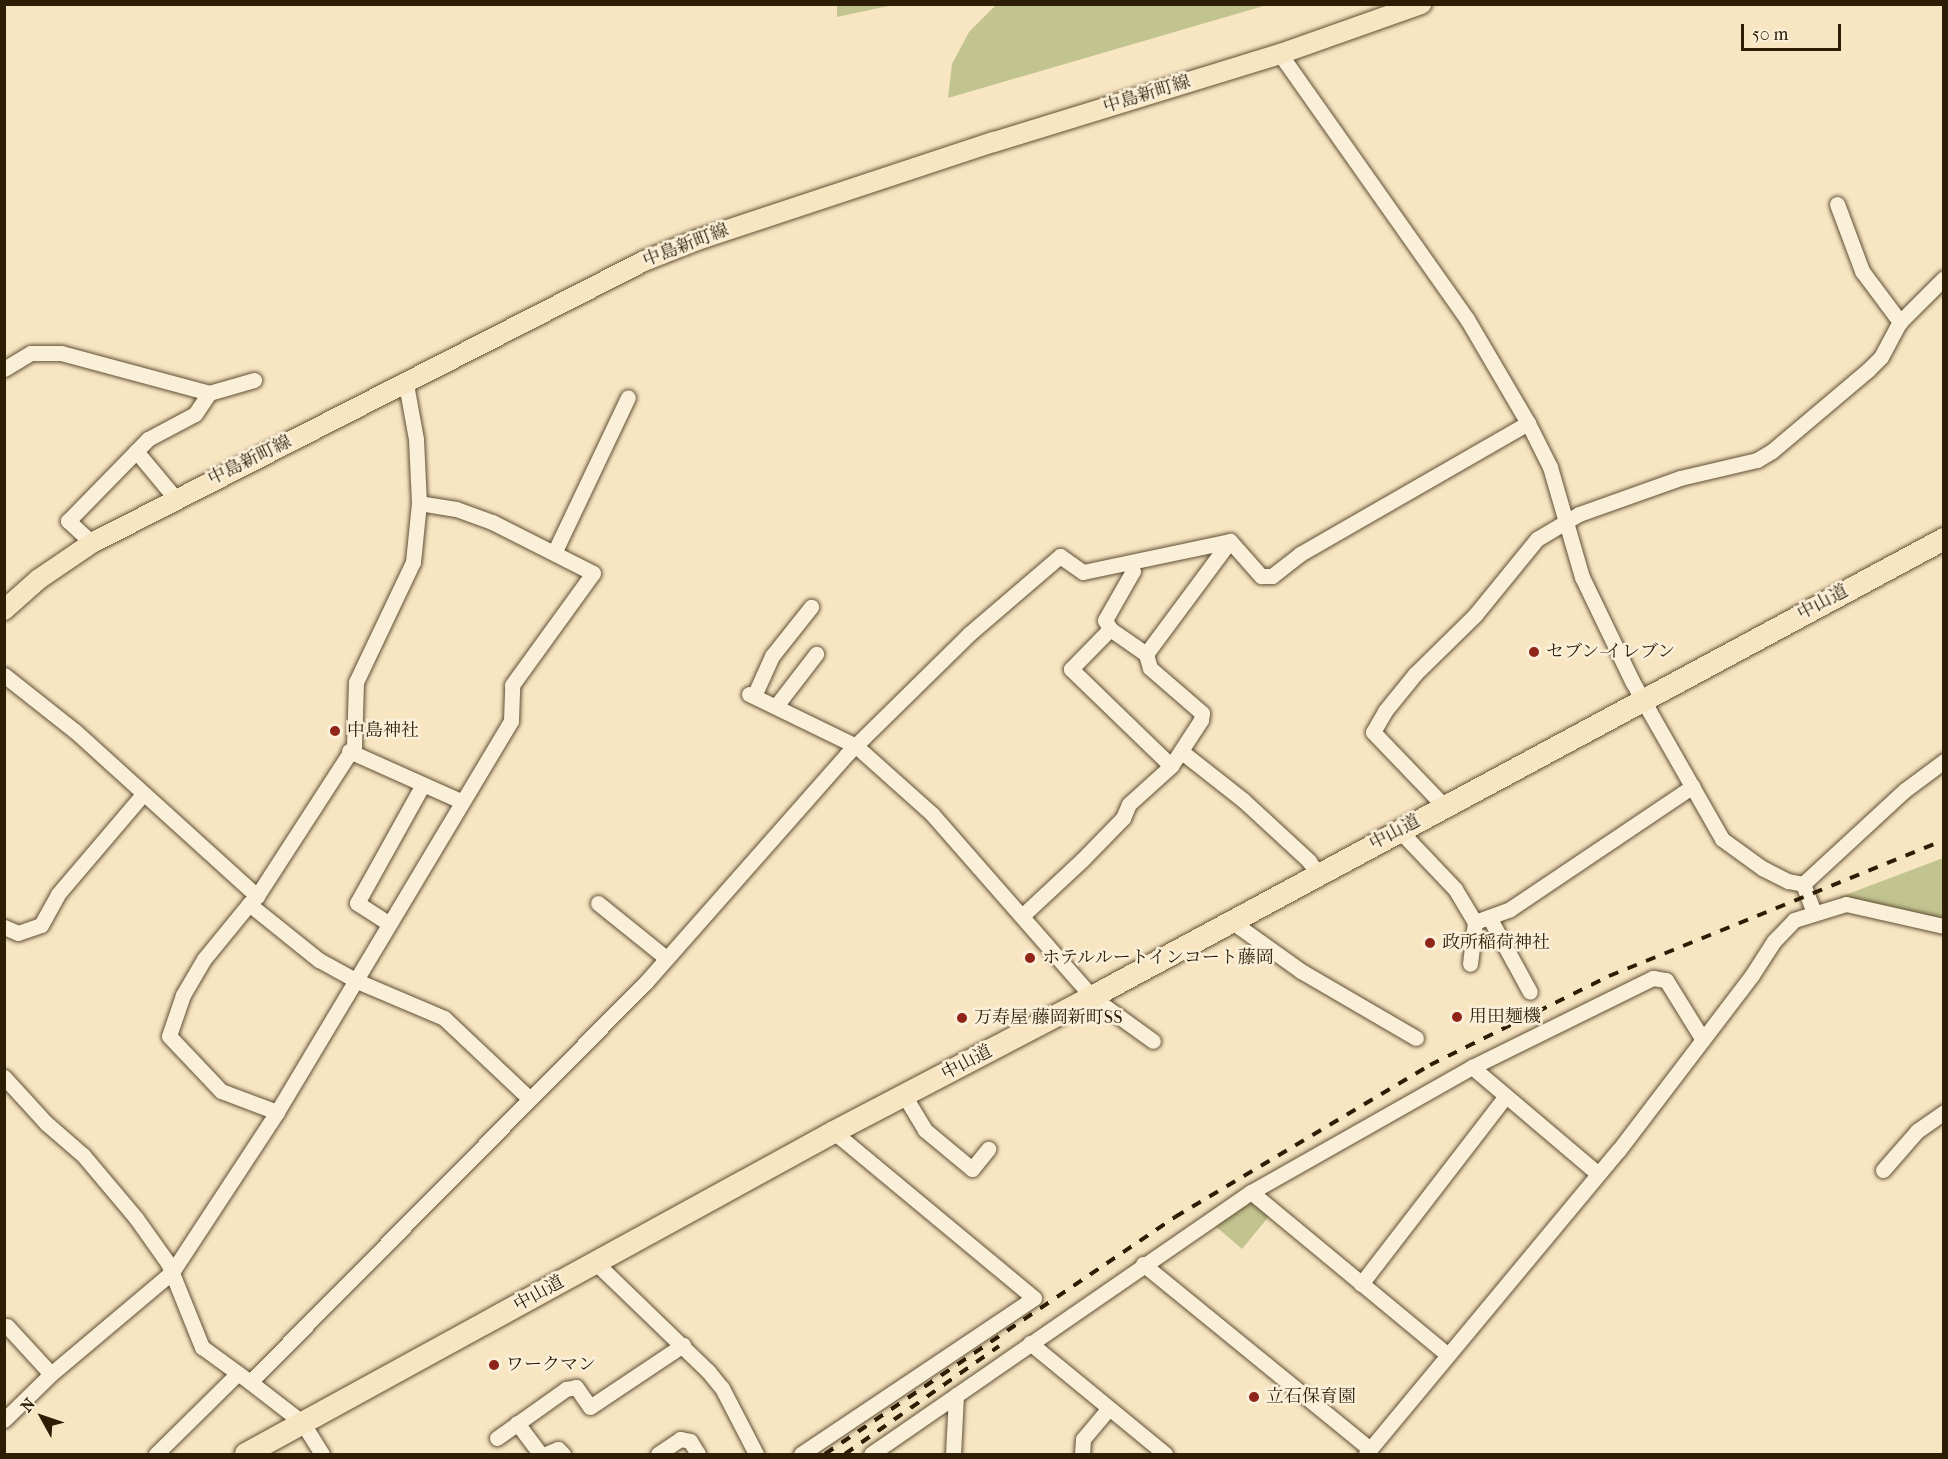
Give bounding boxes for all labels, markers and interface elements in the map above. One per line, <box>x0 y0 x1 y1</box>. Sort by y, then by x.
scale bar <box>1744 12 1844 50</box>
text: 50 m <box>1752 24 1788 45</box>
street label: 中島新町線 <box>1101 72 1193 118</box>
street label: 中島新町線 <box>640 220 732 272</box>
street label: 中島新町線 <box>205 432 295 490</box>
street label: 中山道 <box>1794 581 1852 625</box>
place label: セブン-イレブン <box>1546 641 1677 663</box>
marker: セブン-イレブン <box>1527 645 1541 659</box>
place label: 中島神社 <box>347 720 419 742</box>
marker: 中島神社 <box>328 724 342 738</box>
street label: 中山道 <box>1366 811 1424 855</box>
place label: 政所稲荷神社 <box>1442 932 1550 954</box>
marker: 政所稲荷神社 <box>1423 936 1437 950</box>
place label: ホテルルートインコート藤岡 <box>1042 947 1276 969</box>
marker: ホテルルートインコート藤岡 <box>1023 951 1037 965</box>
place label: 用田麺機 <box>1469 1006 1541 1028</box>
place label: 万寿屋 藤岡新町SS <box>974 1007 1122 1029</box>
marker: 用田麺機 <box>1450 1010 1464 1024</box>
marker: 万寿屋 藤岡新町SS <box>955 1011 969 1025</box>
street label: 中山道 <box>938 1041 996 1085</box>
street label: 中山道 <box>510 1271 568 1317</box>
place label: ワークマン <box>506 1354 596 1376</box>
marker: ワークマン <box>487 1358 501 1372</box>
place label: 立石保育園 <box>1266 1386 1356 1408</box>
north arrow <box>12 1387 72 1447</box>
marker: 立石保育園 <box>1247 1390 1261 1404</box>
text: N <box>17 1394 39 1416</box>

